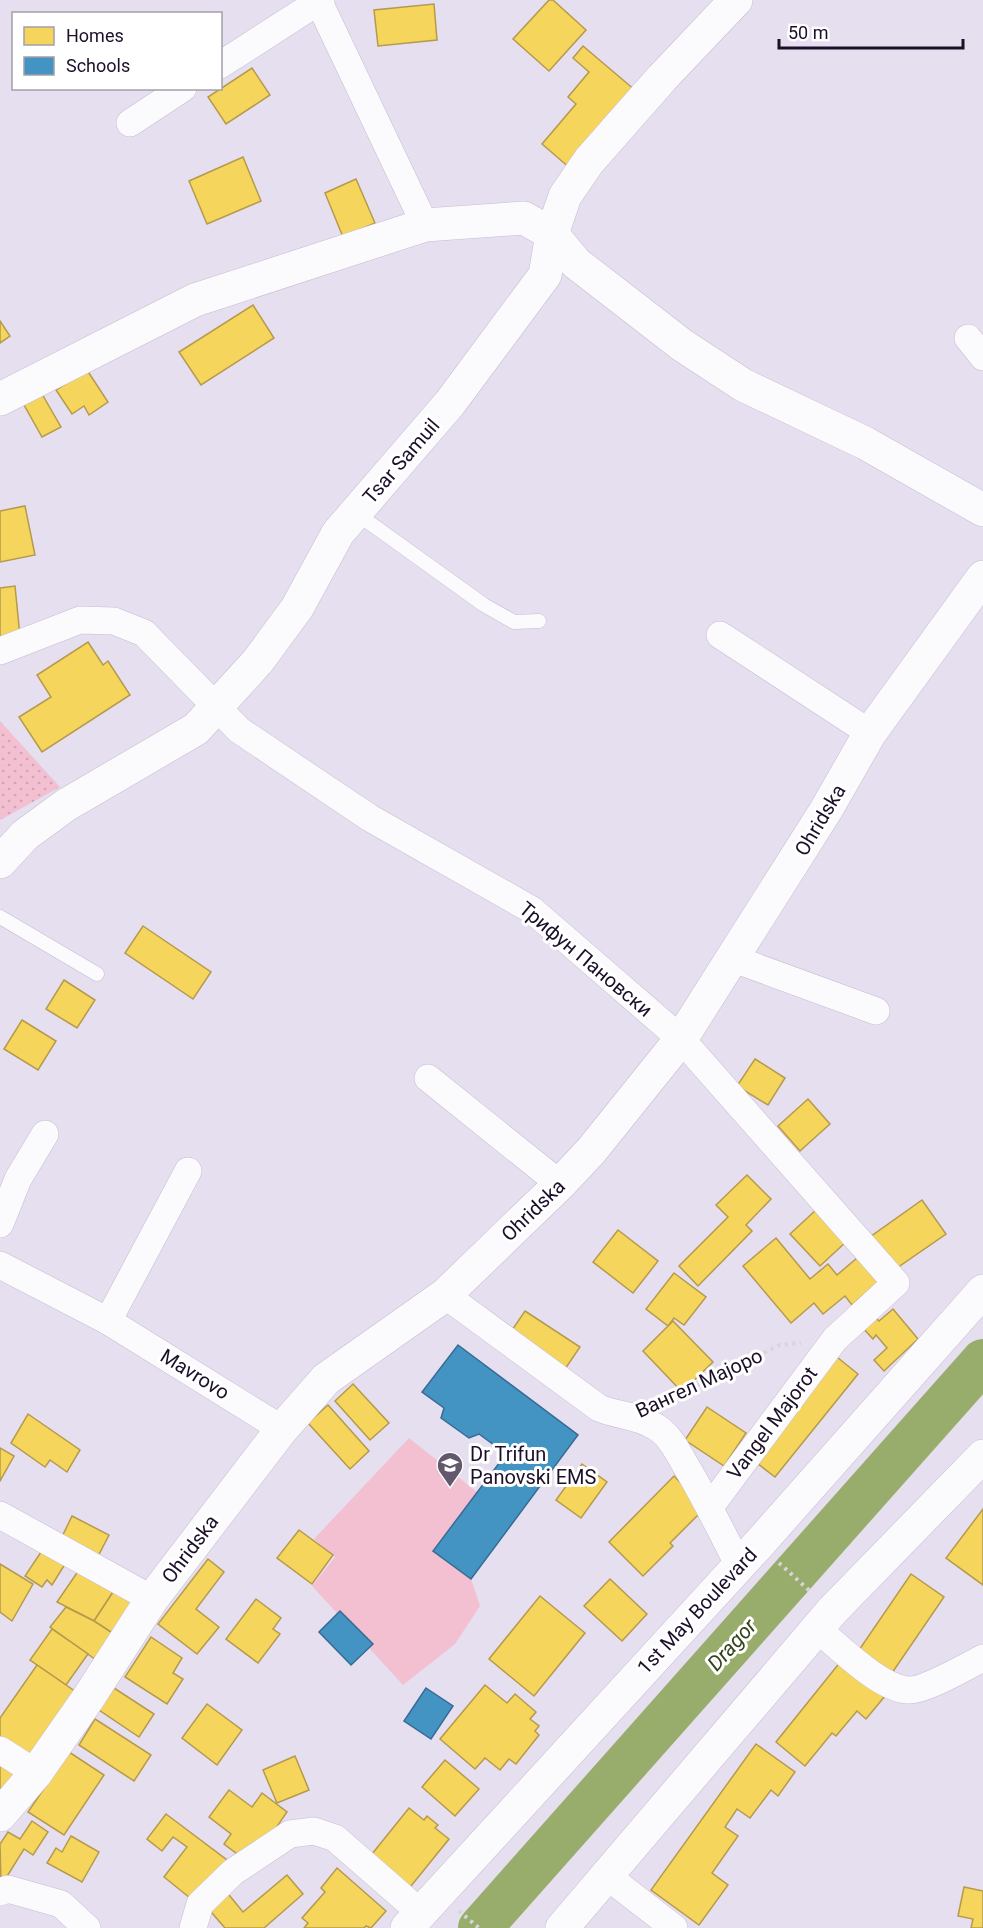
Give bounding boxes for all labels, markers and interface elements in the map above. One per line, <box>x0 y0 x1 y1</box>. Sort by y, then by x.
legend <box>12 12 222 90</box>
scale bar <box>779 12 964 50</box>
text: 50 m <box>788 22 828 43</box>
text: Homes <box>66 25 124 46</box>
text: Schools <box>66 55 130 76</box>
street label: Tsar Samuil <box>358 414 444 508</box>
street label: Ohridska <box>789 780 851 860</box>
street label: Трифун Пановски <box>515 896 657 1022</box>
street label: Ohridska <box>496 1174 570 1246</box>
street label: Вангел Мајоро <box>632 1343 766 1423</box>
street label: Mavrovo <box>156 1344 234 1404</box>
street label: Vangel Majorot <box>722 1362 822 1484</box>
place label: Dr Trifun Panovski EMS <box>470 1442 596 1489</box>
school or university icon: Dr Trifun Panovski EMS <box>435 1450 465 1488</box>
street label: Ohridska <box>157 1510 223 1588</box>
street label: 1st May Boulevard <box>632 1543 762 1679</box>
water label: Dragor <box>703 1614 762 1676</box>

